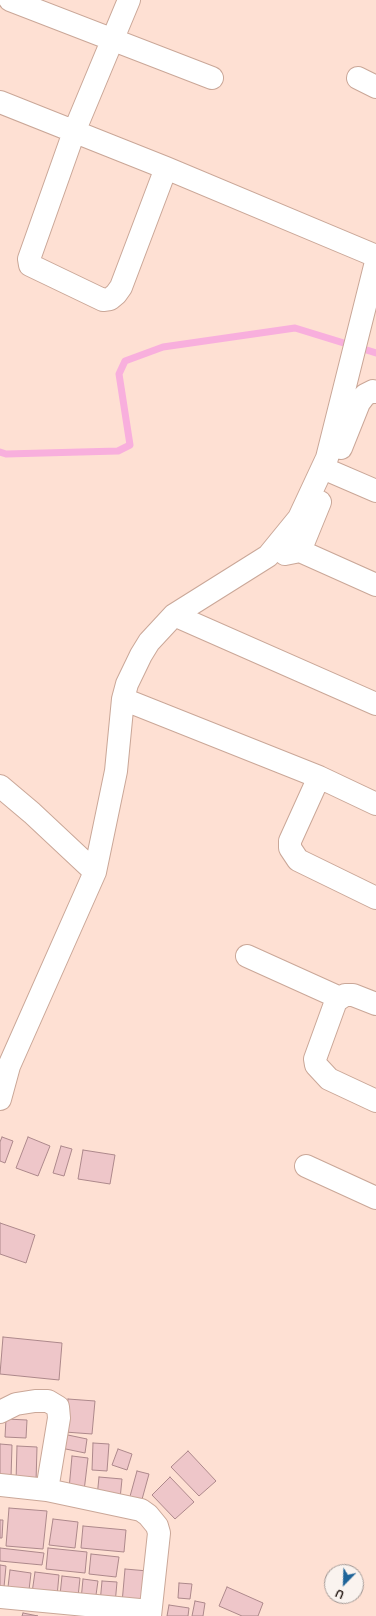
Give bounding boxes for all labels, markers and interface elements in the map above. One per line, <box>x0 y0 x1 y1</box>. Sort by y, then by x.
north arrow <box>324 1564 364 1604</box>
text: U <box>333 1586 346 1602</box>

